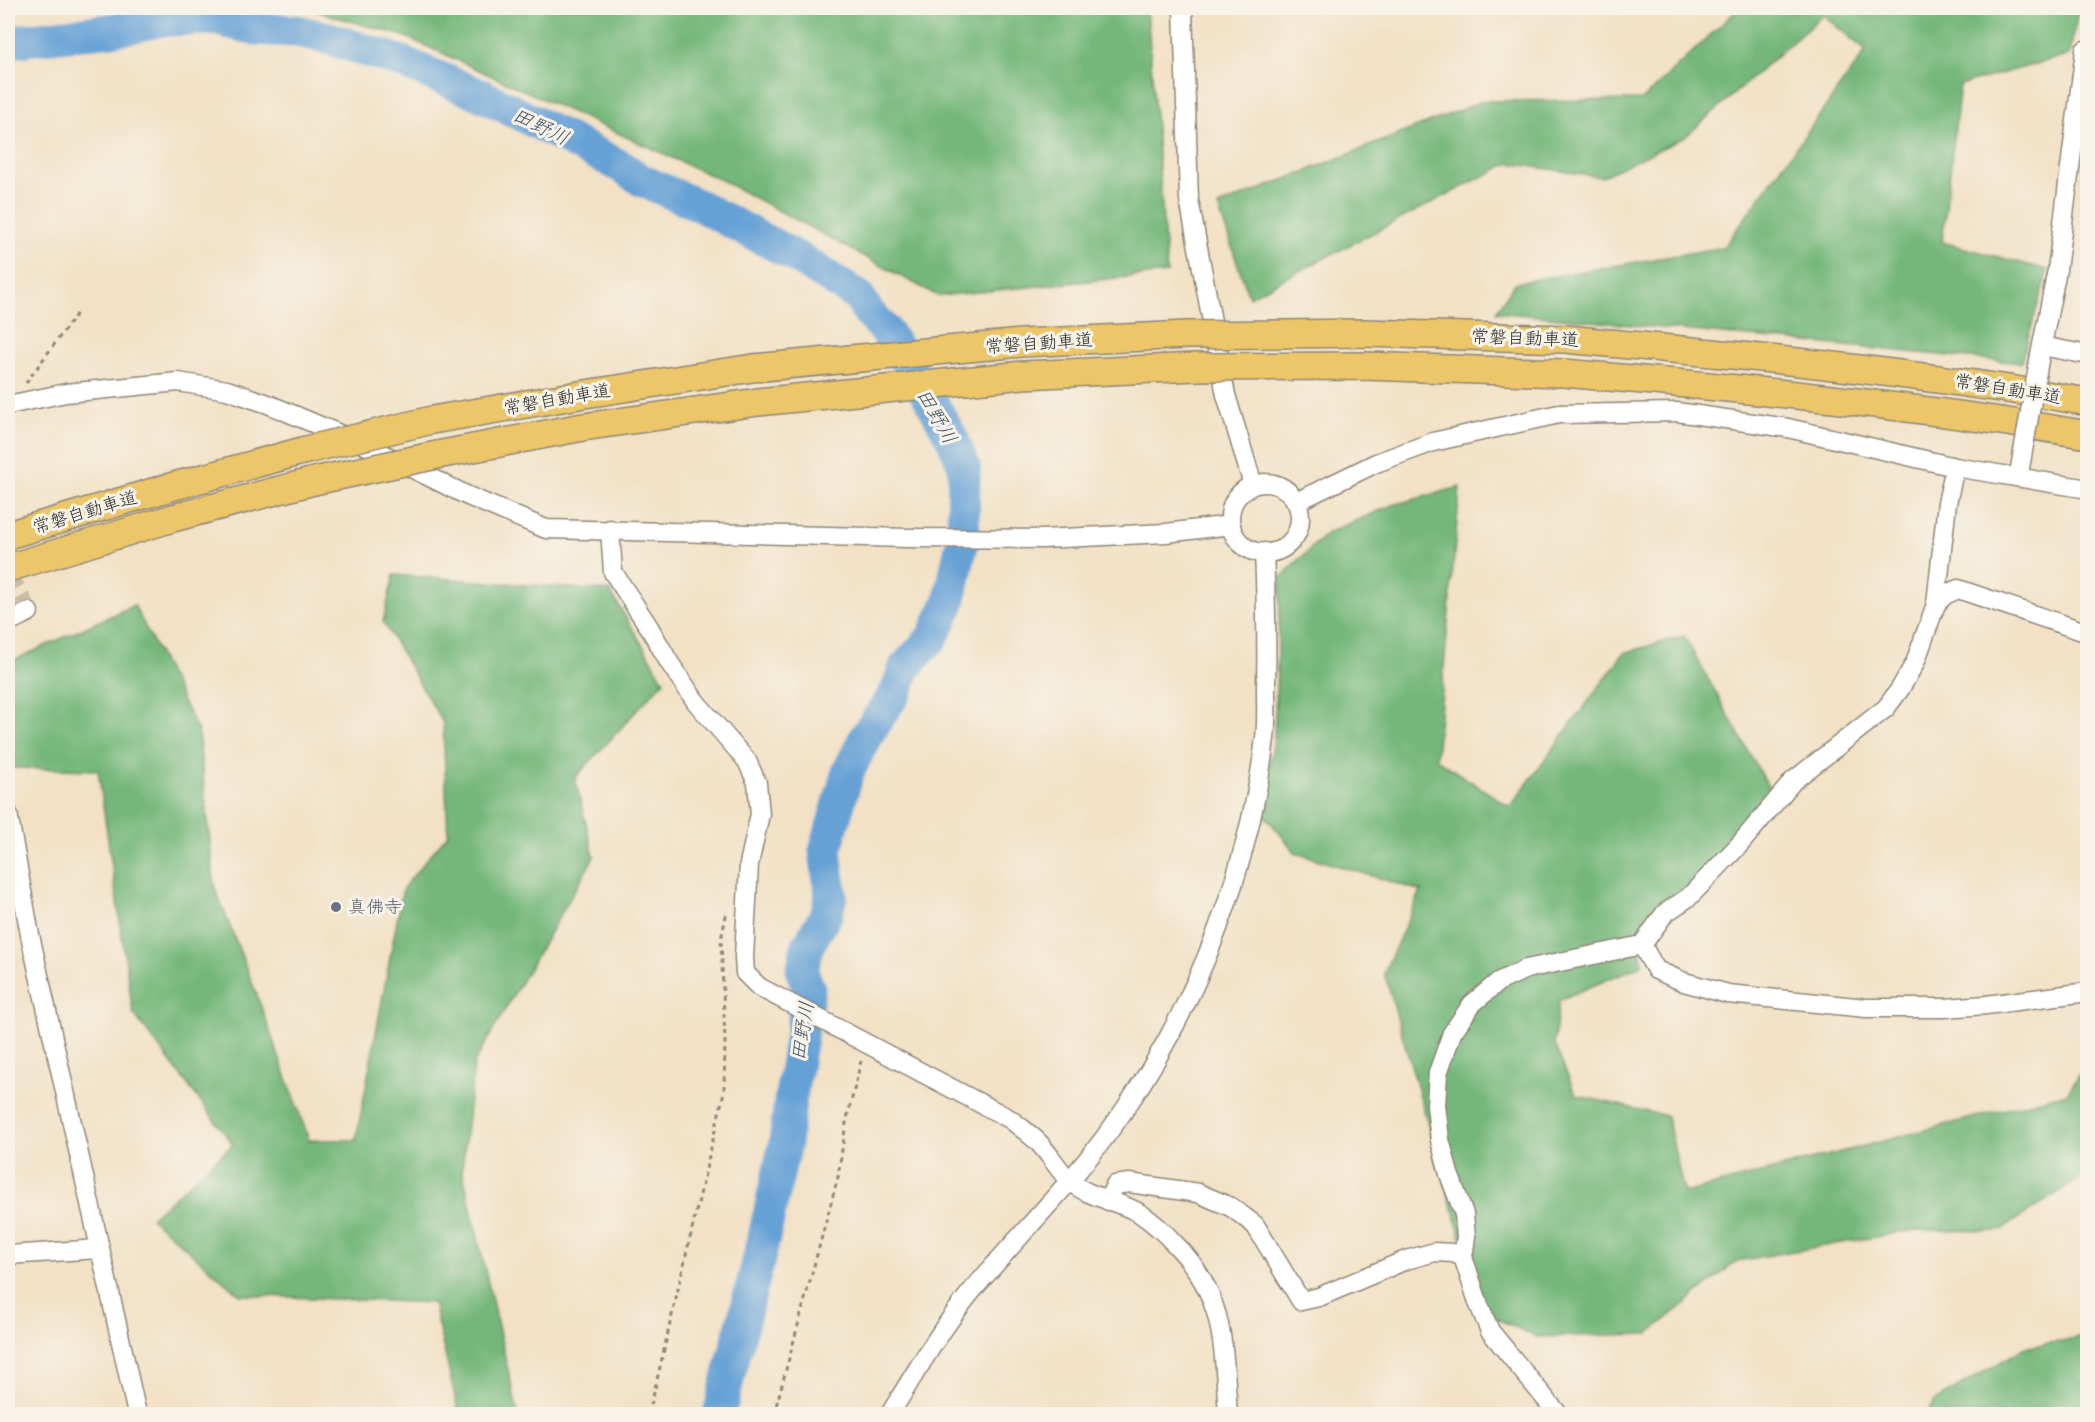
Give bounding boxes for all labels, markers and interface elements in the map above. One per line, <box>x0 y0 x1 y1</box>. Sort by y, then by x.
water label: 田野川 <box>506 98 575 155</box>
street label: 常磐自動車道 <box>1470 320 1580 356</box>
street label: 常磐自動車道 <box>984 323 1094 363</box>
street label: 常磐自動車道 <box>1952 365 2064 413</box>
street label: 常磐自動車道 <box>501 374 613 424</box>
water label: 田野川 <box>906 382 967 451</box>
street label: 常磐自動車道 <box>29 481 141 543</box>
place label: 真佛寺 <box>348 891 402 923</box>
marker: 真佛寺 <box>329 900 343 914</box>
water label: 田野川 <box>781 999 824 1063</box>

